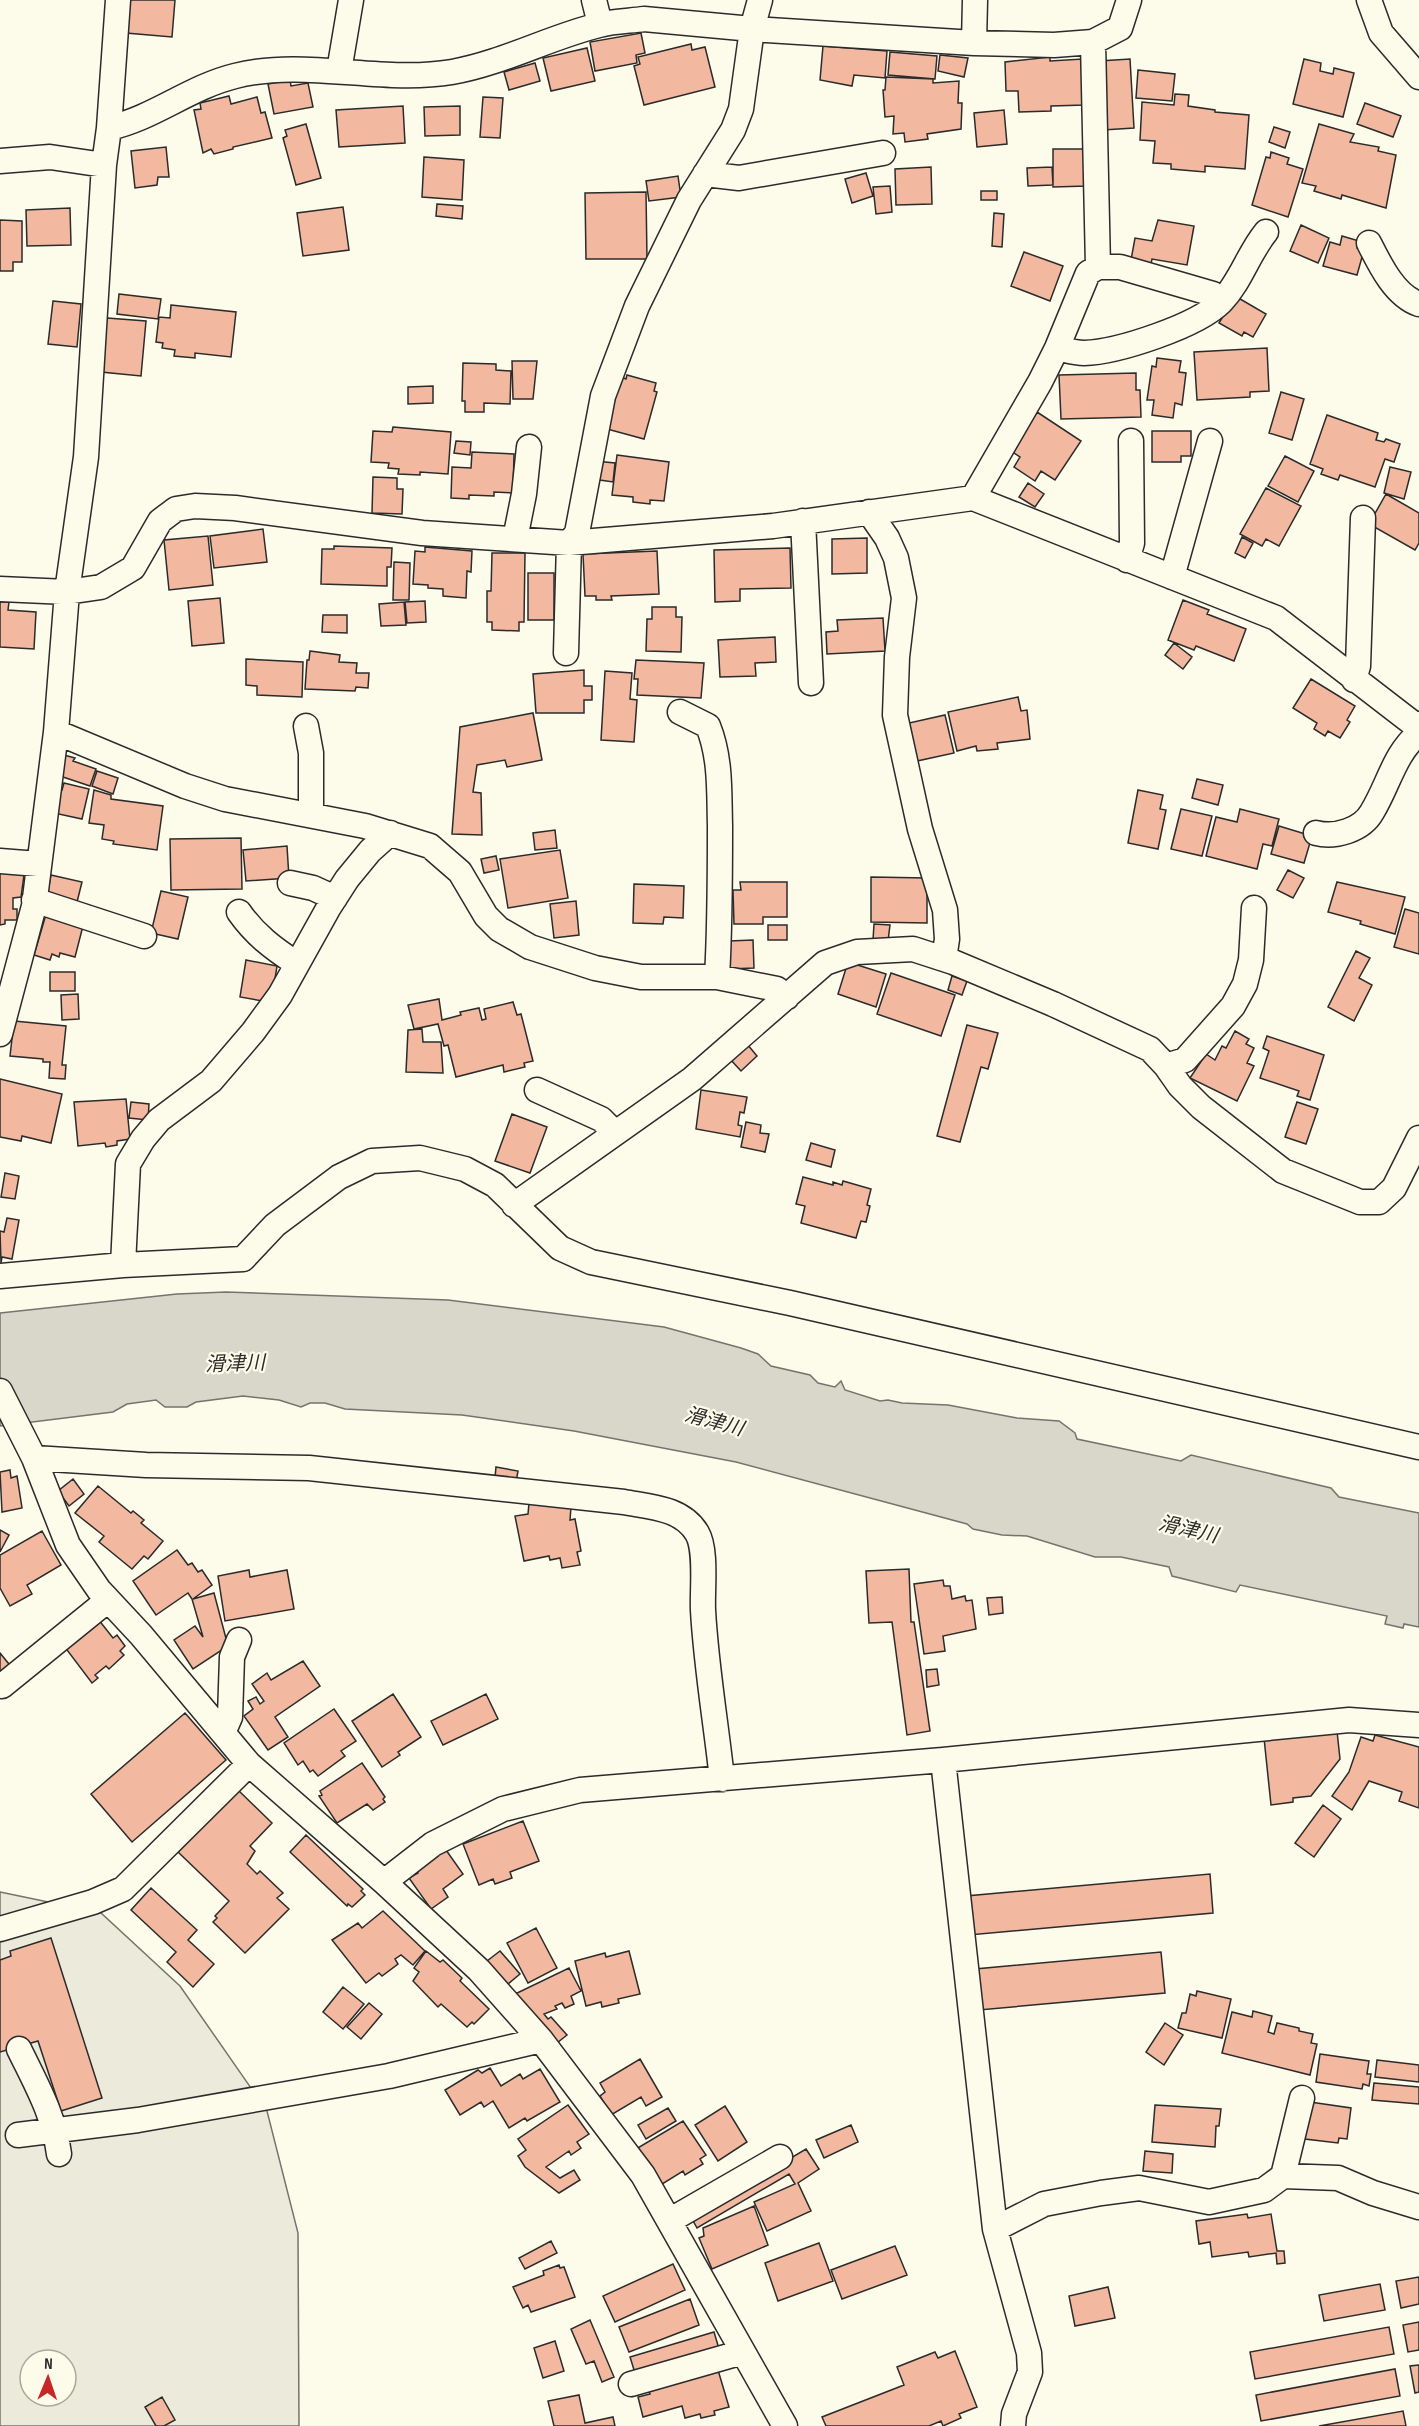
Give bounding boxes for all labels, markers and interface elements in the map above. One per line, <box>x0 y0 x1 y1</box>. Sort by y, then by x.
water label: 滑津川 <box>205 1351 267 1377</box>
water label: 滑津川 <box>682 1403 748 1442</box>
water label: 滑津川 <box>1156 1512 1222 1549</box>
north arrow <box>18 2348 78 2408</box>
text: N <box>44 2355 53 2374</box>

